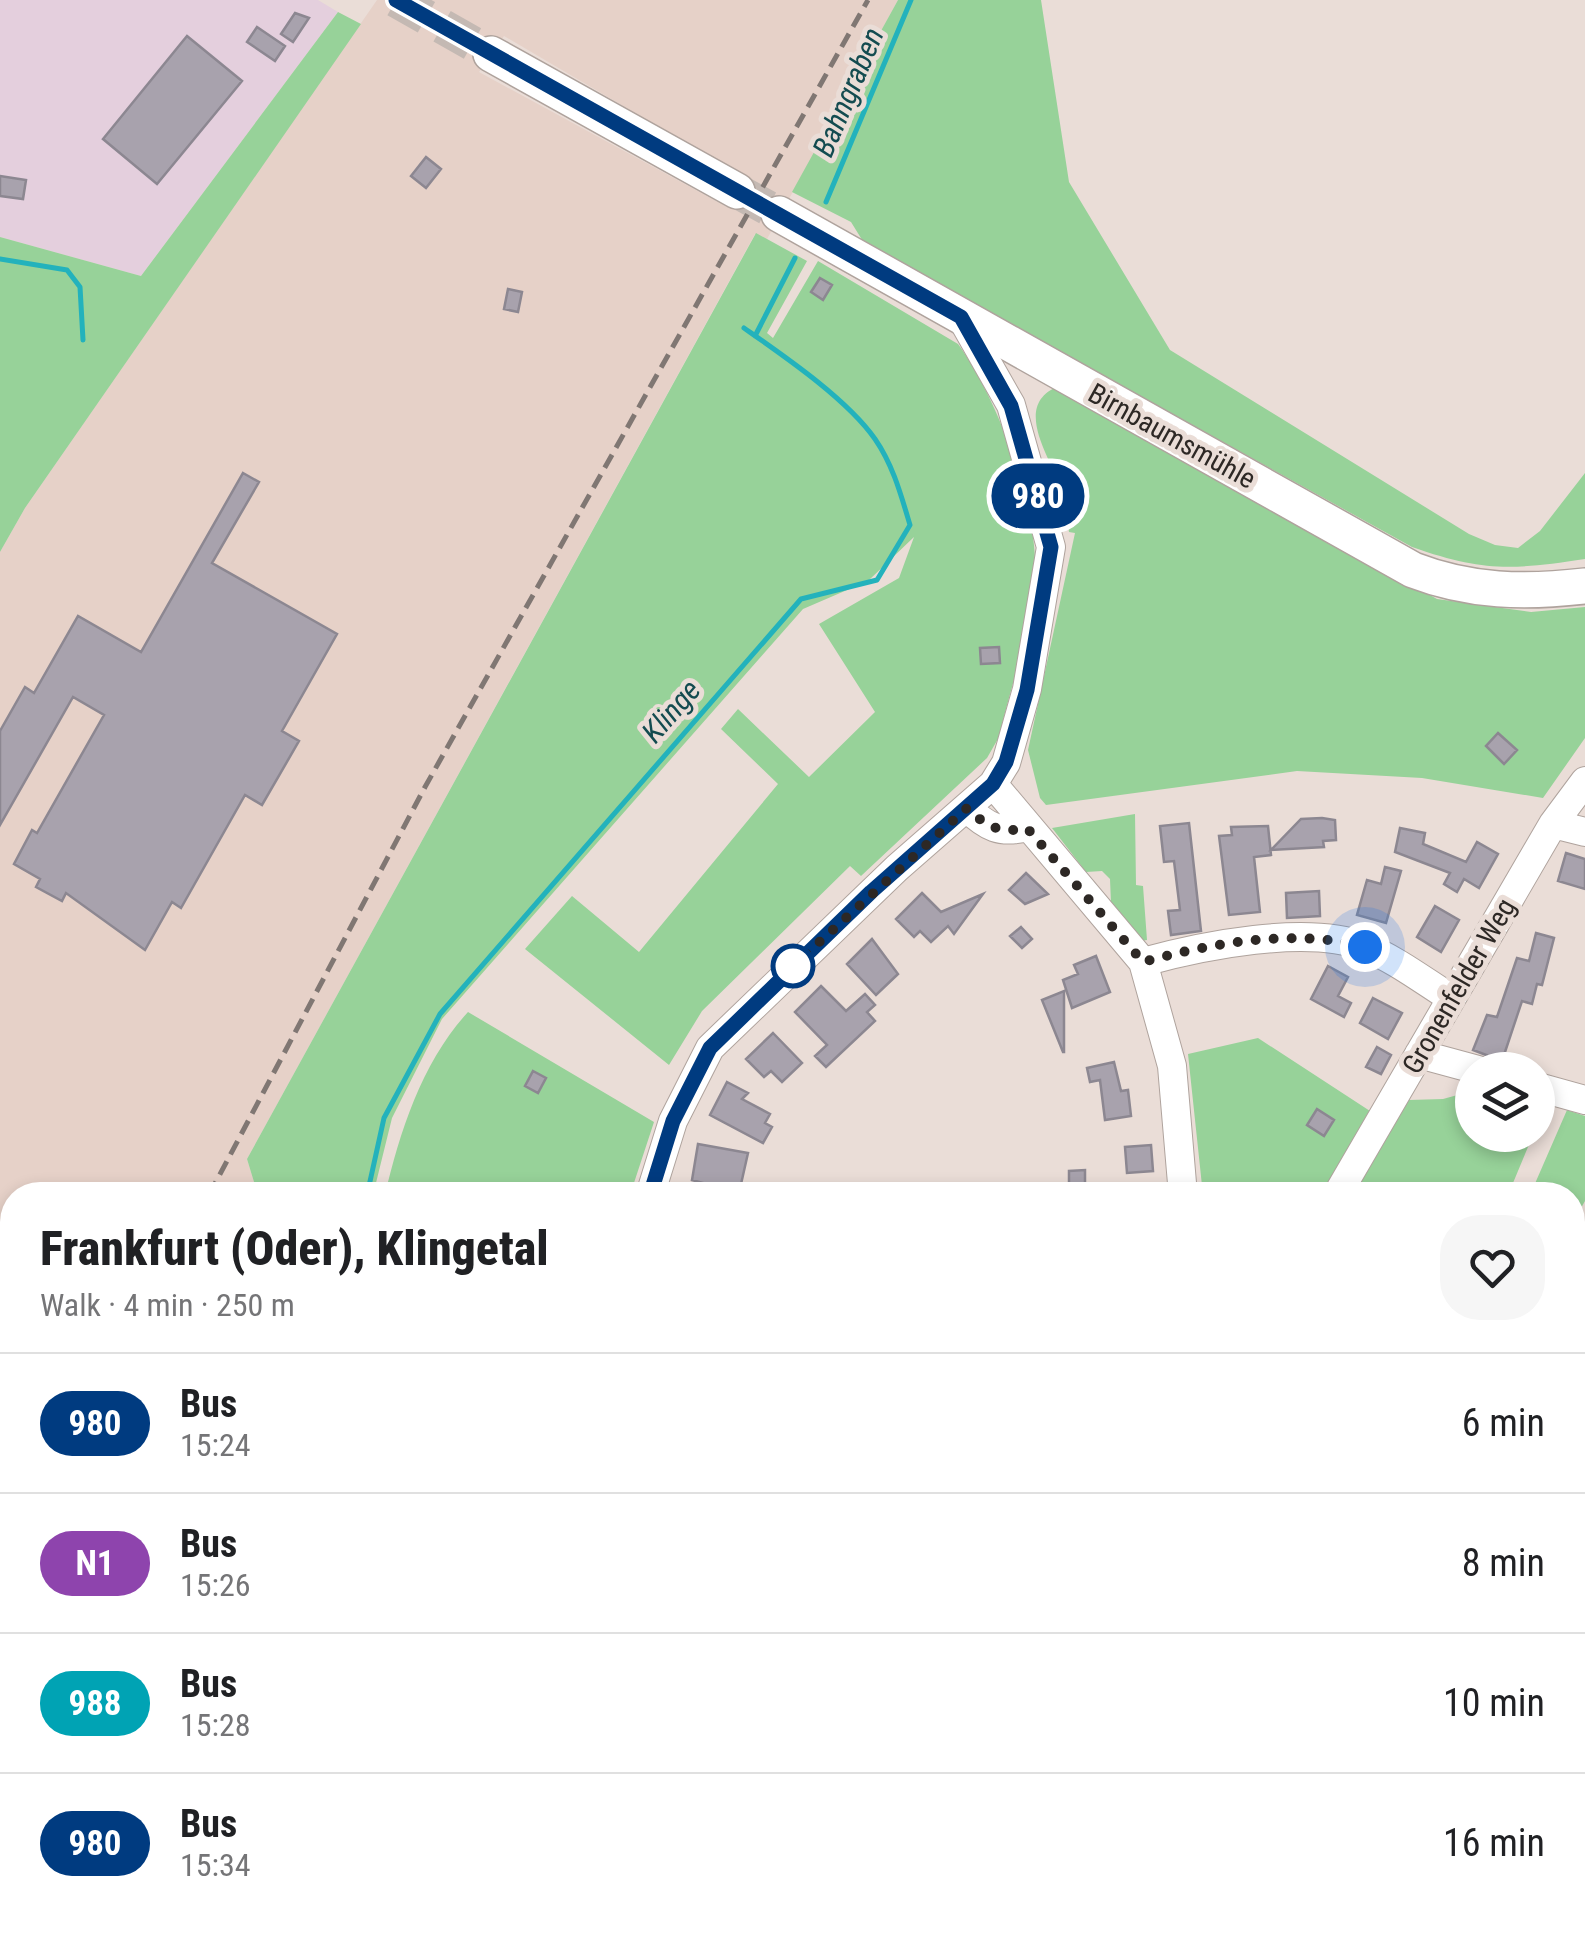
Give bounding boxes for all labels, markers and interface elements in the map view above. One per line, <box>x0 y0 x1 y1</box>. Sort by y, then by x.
water label: Bahngraben <box>805 22 891 162</box>
street label: Birnbaumsmühle <box>1083 376 1261 496</box>
line badge: 980 <box>980 464 1096 528</box>
text: 980 <box>1011 476 1065 517</box>
water label: Klinge <box>634 673 708 749</box>
street label: Gronenfelder Weg <box>1395 892 1523 1080</box>
your location <box>1340 922 1390 972</box>
unlabelled marker <box>772 945 814 987</box>
map controls <box>1455 1052 1555 1152</box>
button: layers <box>1455 1052 1555 1152</box>
button: heart <box>1440 1215 1545 1320</box>
text: Frankfurt (Oder), Klingetal <box>40 1220 549 1277</box>
text: Walk · 4 min · 250 m <box>40 1286 295 1324</box>
text: Bus <box>180 1382 237 1426</box>
text: 6 min <box>1462 1401 1545 1445</box>
text: 980 <box>68 1403 122 1444</box>
text: 15:24 <box>180 1426 251 1464</box>
text: Bus <box>180 1522 237 1566</box>
text: 8 min <box>1462 1541 1545 1585</box>
text: N1 <box>75 1543 115 1584</box>
text: 15:26 <box>180 1566 251 1604</box>
text: Bus <box>180 1662 237 1706</box>
text: 10 min <box>1443 1681 1545 1725</box>
text: 988 <box>68 1683 122 1724</box>
text: 15:28 <box>180 1706 251 1744</box>
text: Bus <box>180 1802 237 1846</box>
text: 16 min <box>1443 1821 1545 1865</box>
text: 980 <box>68 1823 122 1864</box>
text: 15:34 <box>180 1846 251 1884</box>

